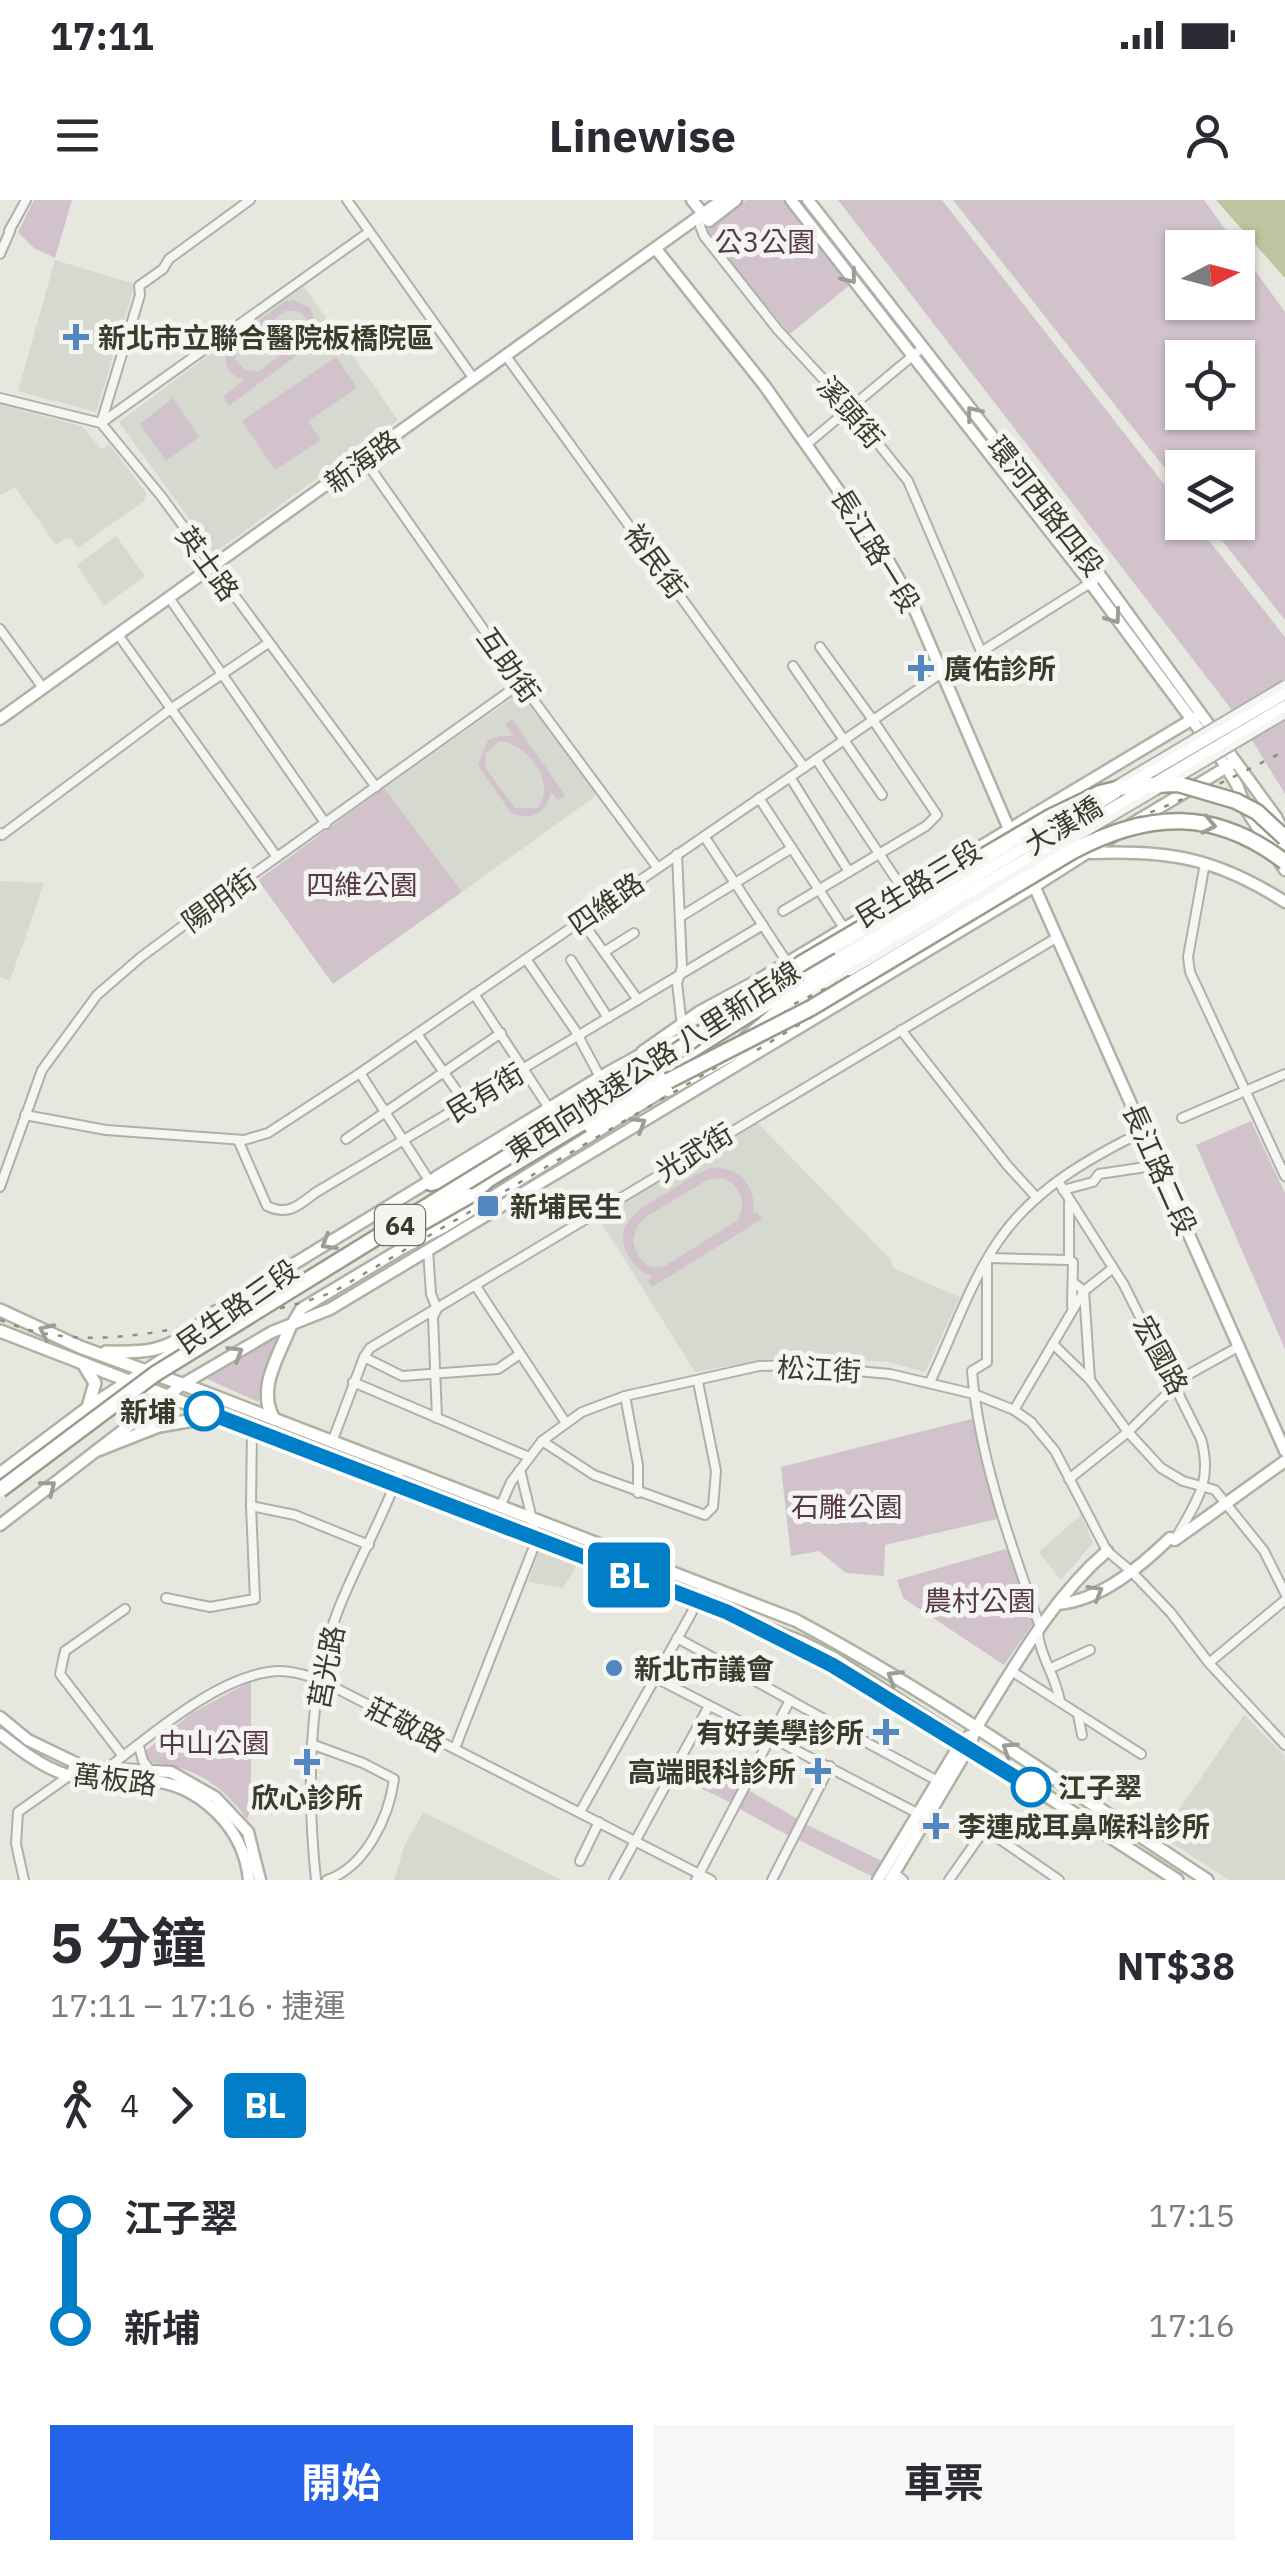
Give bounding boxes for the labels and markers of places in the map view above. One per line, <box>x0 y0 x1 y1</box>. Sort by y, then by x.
place label: 新北市立聯合醫院板橋院區 <box>98 319 434 356</box>
marker: 新北市立聯合醫院板橋院區 <box>63 324 89 350</box>
place label: 廣佑診所 <box>944 650 1056 687</box>
marker: 廣佑診所 <box>908 655 934 681</box>
place label: 新埔民生 <box>510 1188 622 1225</box>
marker: 新埔民生 <box>475 1193 501 1219</box>
marker: 新埔 <box>185 1392 223 1430</box>
place label: 新埔 <box>120 1393 176 1430</box>
place label: 新北市議會 <box>634 1650 774 1687</box>
marker: 新北市議會 <box>603 1657 625 1679</box>
place label: 有好美學診所 <box>696 1714 864 1751</box>
marker: 有好美學診所 <box>873 1719 899 1745</box>
marker: 欣心診所 <box>294 1749 320 1775</box>
place label: 高端眼科診所 <box>628 1753 796 1790</box>
marker: 高端眼科診所 <box>805 1758 831 1784</box>
marker: 江子翠 <box>1012 1768 1050 1806</box>
place label: 江子翠 <box>1058 1769 1142 1806</box>
place label: 欣心診所 <box>251 1779 363 1816</box>
place label: 李連成耳鼻喉科診所 <box>958 1808 1210 1845</box>
marker: 李連成耳鼻喉科診所 <box>923 1813 949 1839</box>

